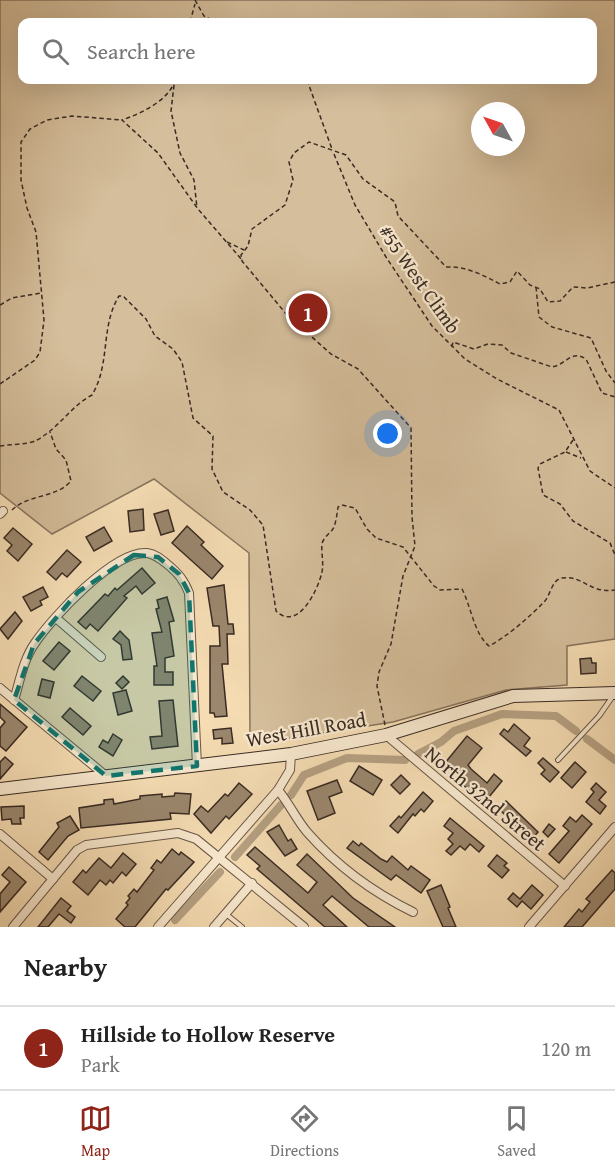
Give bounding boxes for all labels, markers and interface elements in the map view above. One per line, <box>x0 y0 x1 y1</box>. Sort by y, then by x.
search box <box>18 18 597 84</box>
icon: search <box>39 35 72 68</box>
text: Search here <box>87 35 196 67</box>
north arrow <box>471 102 525 156</box>
street label: #55 West Climb <box>372 219 468 339</box>
pin: 1 <box>288 290 328 336</box>
your location <box>373 419 402 448</box>
street label: West Hill Road <box>244 704 369 754</box>
street label: North 32nd Street <box>419 739 553 857</box>
text: Nearby <box>24 947 107 986</box>
text: Hillside to Hollow Reserve <box>81 1018 335 1050</box>
text: 1 <box>38 1034 49 1063</box>
text: 120 m <box>541 1034 591 1063</box>
text: Park <box>81 1050 120 1079</box>
tab: Map <box>79 1102 112 1162</box>
tab: Directions <box>270 1102 339 1162</box>
tab: Saved <box>497 1102 536 1162</box>

